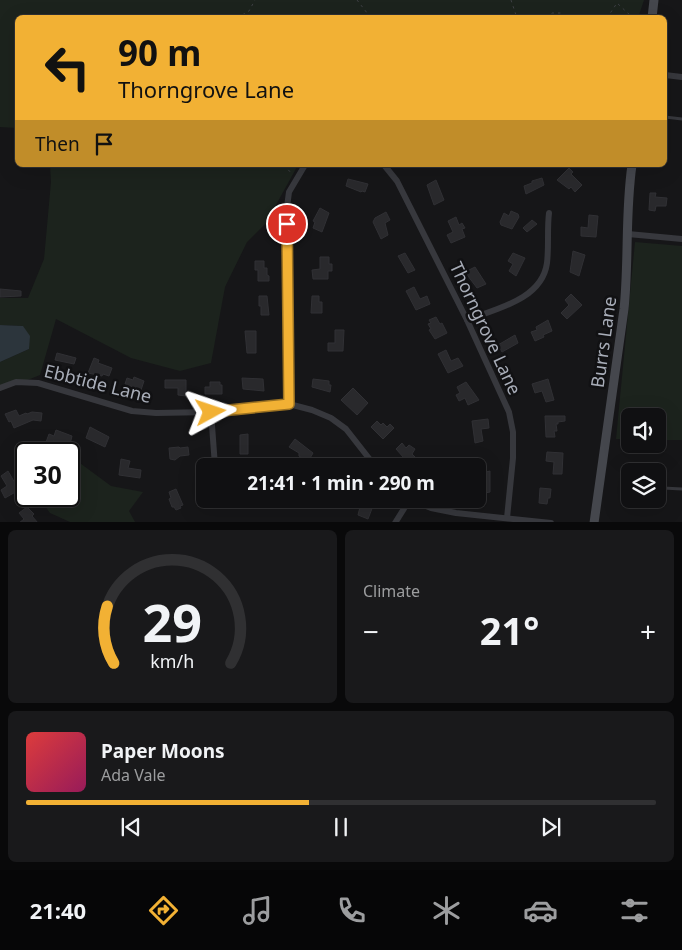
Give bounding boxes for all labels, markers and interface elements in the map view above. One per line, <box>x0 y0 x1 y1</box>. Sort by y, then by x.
text: 90 m <box>118 29 201 76</box>
icon: left <box>35 35 100 100</box>
text: Thorngrove Lane <box>118 74 294 104</box>
icon: arrive <box>90 130 118 158</box>
text: Then <box>35 131 80 157</box>
pin <box>266 203 308 245</box>
icon: arrive <box>273 210 301 238</box>
street label: Thorngrove Lane <box>445 258 527 398</box>
street label: Burrs Lane <box>585 295 621 389</box>
street label: Ebbtide Lane <box>42 358 154 408</box>
position arrow <box>184 385 236 437</box>
map controls <box>621 408 666 508</box>
button: sound <box>621 408 666 453</box>
speed limit sign: 30 <box>15 442 80 507</box>
button: layers <box>621 463 666 508</box>
text: 21:41 · 1 min · 290 m <box>247 470 435 496</box>
text: Climate <box>363 580 420 602</box>
text: 29 <box>143 586 202 657</box>
text: 21° <box>480 604 539 656</box>
text: − <box>363 612 379 650</box>
text: + <box>640 612 656 650</box>
text: km/h <box>151 649 194 673</box>
text: Paper Moons <box>101 738 225 764</box>
text: Ada Vale <box>101 764 166 786</box>
icon: previous <box>117 813 145 841</box>
icon: pause <box>327 813 355 841</box>
icon: next <box>537 813 565 841</box>
icon: directions <box>146 893 181 928</box>
icon: music <box>240 893 275 928</box>
icon: phone <box>334 893 369 928</box>
icon: climate <box>429 893 464 928</box>
icon: car <box>523 893 558 928</box>
icon: filters <box>617 893 652 928</box>
text: 21:40 <box>30 895 86 925</box>

